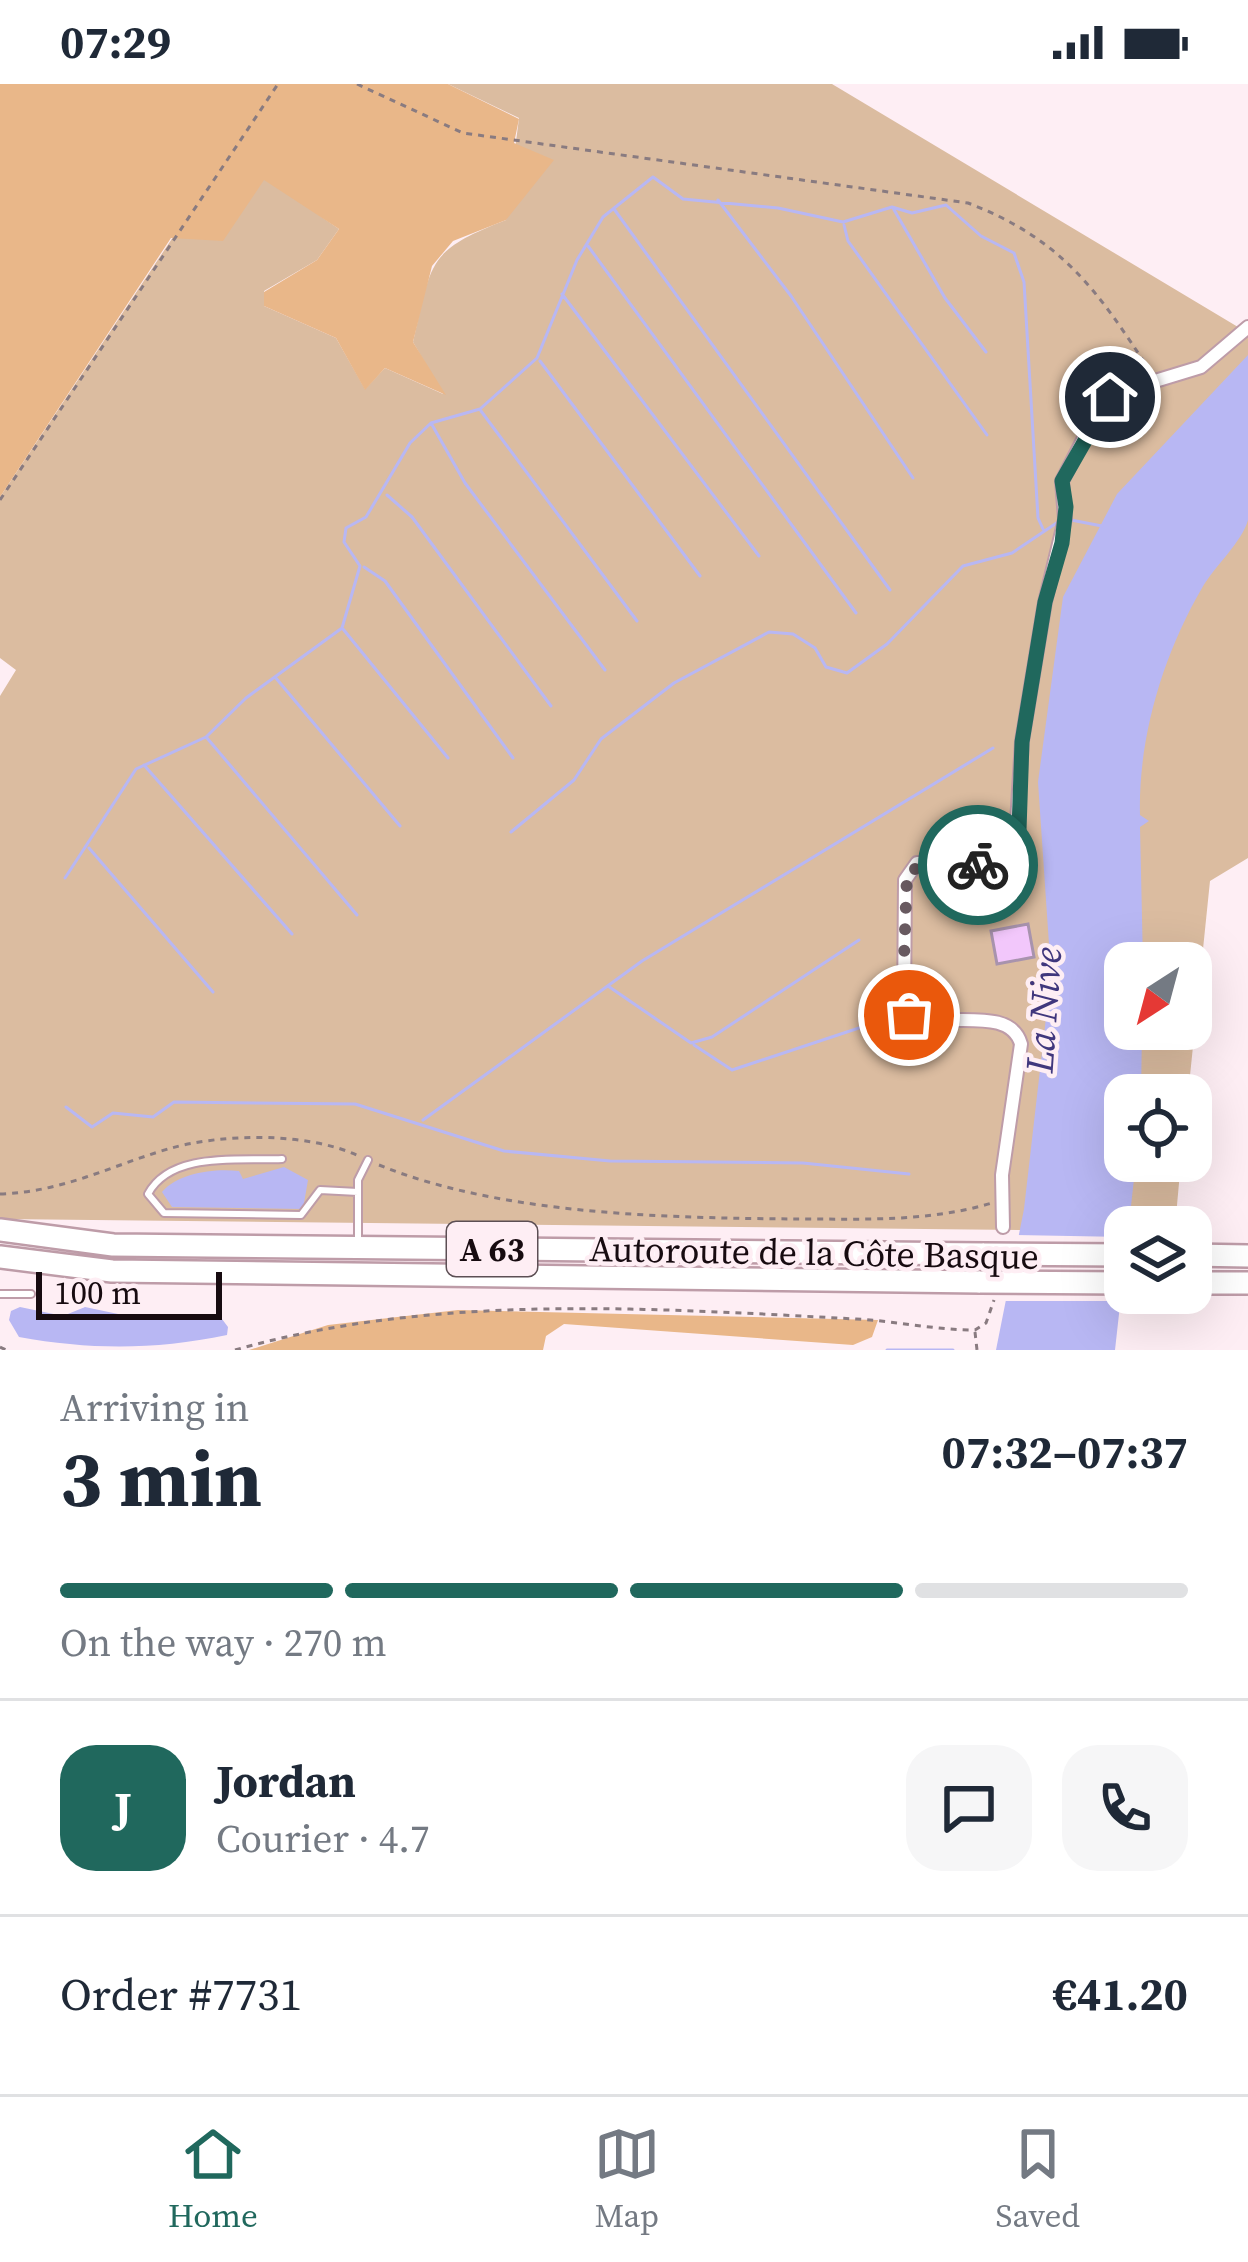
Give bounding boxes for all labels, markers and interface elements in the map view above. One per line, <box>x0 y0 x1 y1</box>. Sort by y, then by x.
text: 07:29 <box>60 11 171 73</box>
pin <box>1059 346 1161 448</box>
icon: home <box>1077 364 1143 430</box>
courier <box>918 805 1038 925</box>
icon: bike <box>945 832 1011 898</box>
north arrow <box>1104 942 1212 1050</box>
map controls <box>1104 942 1212 1314</box>
water label: La Nive <box>1013 945 1074 1076</box>
pin <box>858 964 960 1066</box>
icon: bag <box>876 982 942 1048</box>
button: locate <box>1104 1074 1212 1182</box>
button: layers <box>1104 1206 1212 1314</box>
road number: A 63 <box>447 1222 537 1276</box>
street label: Autoroute de la Côte Basque <box>589 1224 1039 1281</box>
scale bar <box>36 1266 222 1319</box>
text: 100 m <box>54 1270 141 1315</box>
text: Arriving in <box>60 1381 249 1434</box>
text: 07:32–07:37 <box>942 1421 1188 1483</box>
text: 3 min <box>60 1425 262 1532</box>
text: On the way · 270 m <box>60 1616 387 1669</box>
button: chat <box>906 1745 1032 1871</box>
button: phone <box>1062 1745 1188 1871</box>
text: Jordan <box>216 1750 356 1812</box>
text: J <box>114 1777 132 1839</box>
text: Courier · 4.7 <box>216 1812 429 1865</box>
text: Order #7731 <box>60 1963 302 2025</box>
text: €41.20 <box>1053 1963 1188 2025</box>
tab: Home <box>168 2121 258 2238</box>
tab: Map <box>594 2121 660 2238</box>
tab: Saved <box>995 2121 1080 2238</box>

